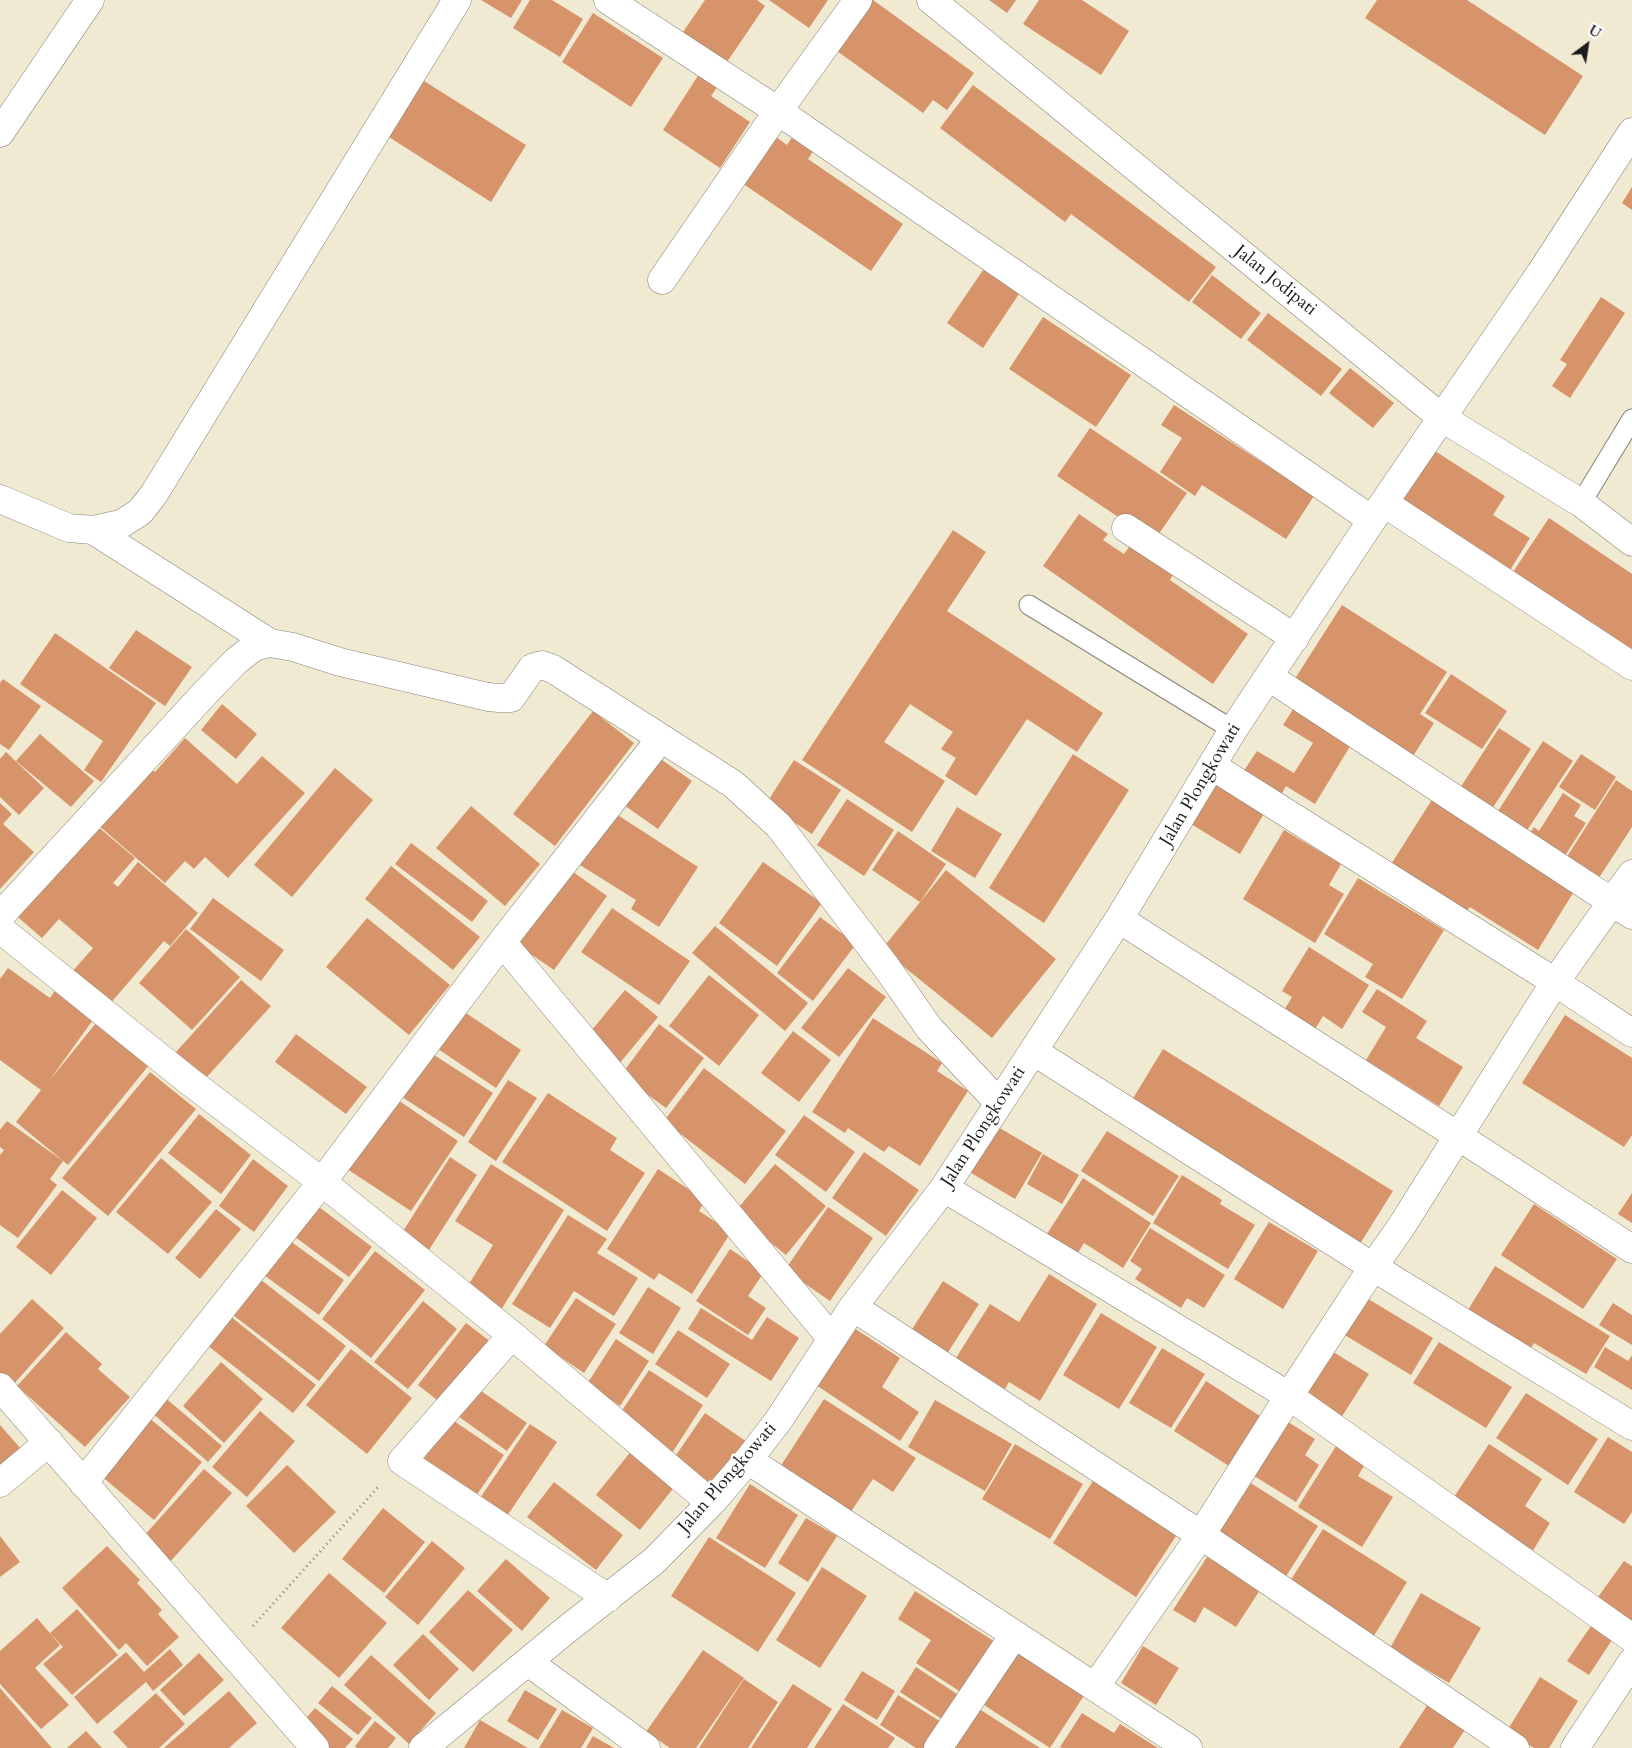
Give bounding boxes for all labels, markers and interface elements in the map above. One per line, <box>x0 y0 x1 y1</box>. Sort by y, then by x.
north arrow <box>1562 20 1612 70</box>
text: U <box>1585 21 1605 43</box>
street label: Jalan Jodipati <box>1229 241 1321 321</box>
street label: Jalan Plongkowati <box>1156 720 1246 850</box>
street label: Jalan Plongkowati <box>937 1063 1031 1191</box>
street label: Jalan Plongkowati <box>674 1419 782 1537</box>

